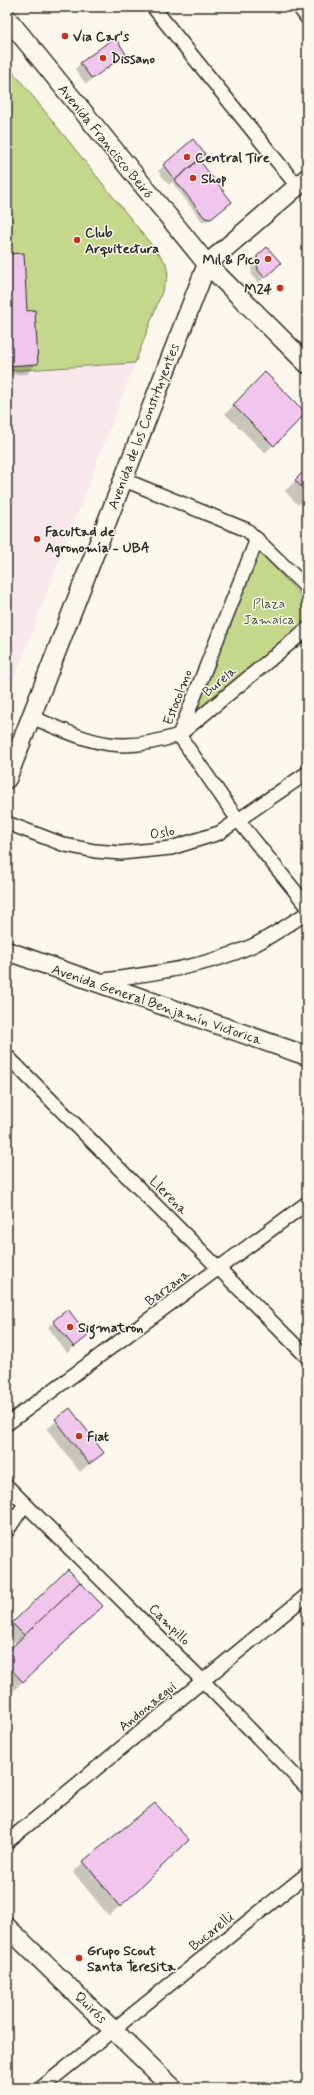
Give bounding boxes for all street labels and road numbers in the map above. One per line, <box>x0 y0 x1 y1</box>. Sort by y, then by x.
street label: Avenida Francisco Beiró <box>54 81 157 202</box>
street label: Avenida de los Constituyentes <box>104 341 184 512</box>
street label: Burela <box>199 662 241 701</box>
street label: Estocolmo <box>159 667 197 728</box>
street label: Oslo <box>148 822 176 844</box>
street label: Avenida General Benjamín Victorica <box>49 960 265 1050</box>
street label: Llerena <box>145 1173 192 1219</box>
street label: Barzana <box>142 1265 194 1310</box>
street label: Campillo <box>145 1600 194 1649</box>
street label: Andonaegui <box>115 1678 180 1736</box>
street label: Bucarelli <box>186 1908 238 1955</box>
street label: Quirós <box>70 1988 110 2028</box>

